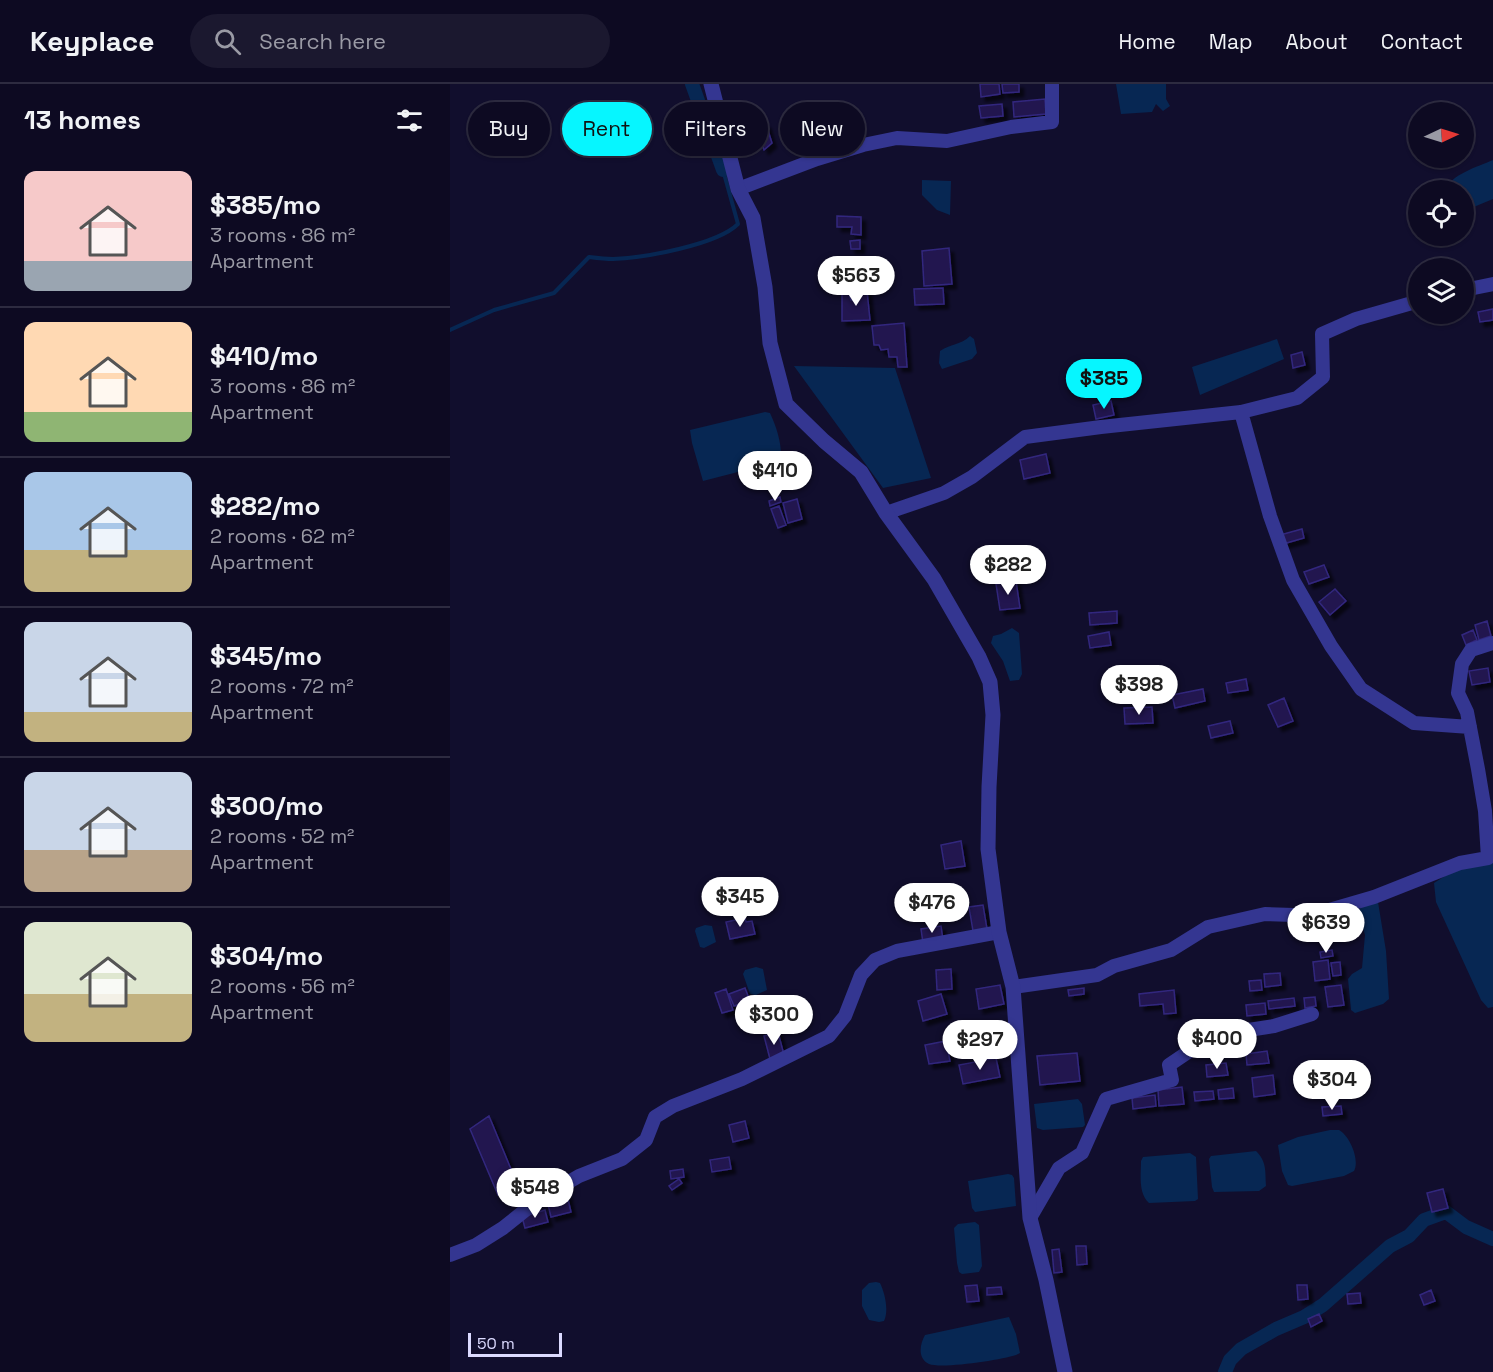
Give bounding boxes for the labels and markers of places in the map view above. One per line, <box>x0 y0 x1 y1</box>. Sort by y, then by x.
pin: $563 <box>820 256 892 307</box>
pin: $385 <box>1068 359 1140 410</box>
pin: $410 <box>739 451 811 502</box>
pin: $282 <box>972 545 1044 596</box>
pin: $398 <box>1103 665 1175 716</box>
pin: $345 <box>704 877 776 928</box>
pin: $476 <box>896 883 968 934</box>
pin: $639 <box>1290 903 1362 954</box>
pin: $300 <box>738 995 810 1046</box>
pin: $400 <box>1181 1019 1253 1070</box>
pin: $297 <box>944 1020 1016 1071</box>
pin: $304 <box>1296 1060 1368 1111</box>
pin: $548 <box>499 1168 571 1219</box>

